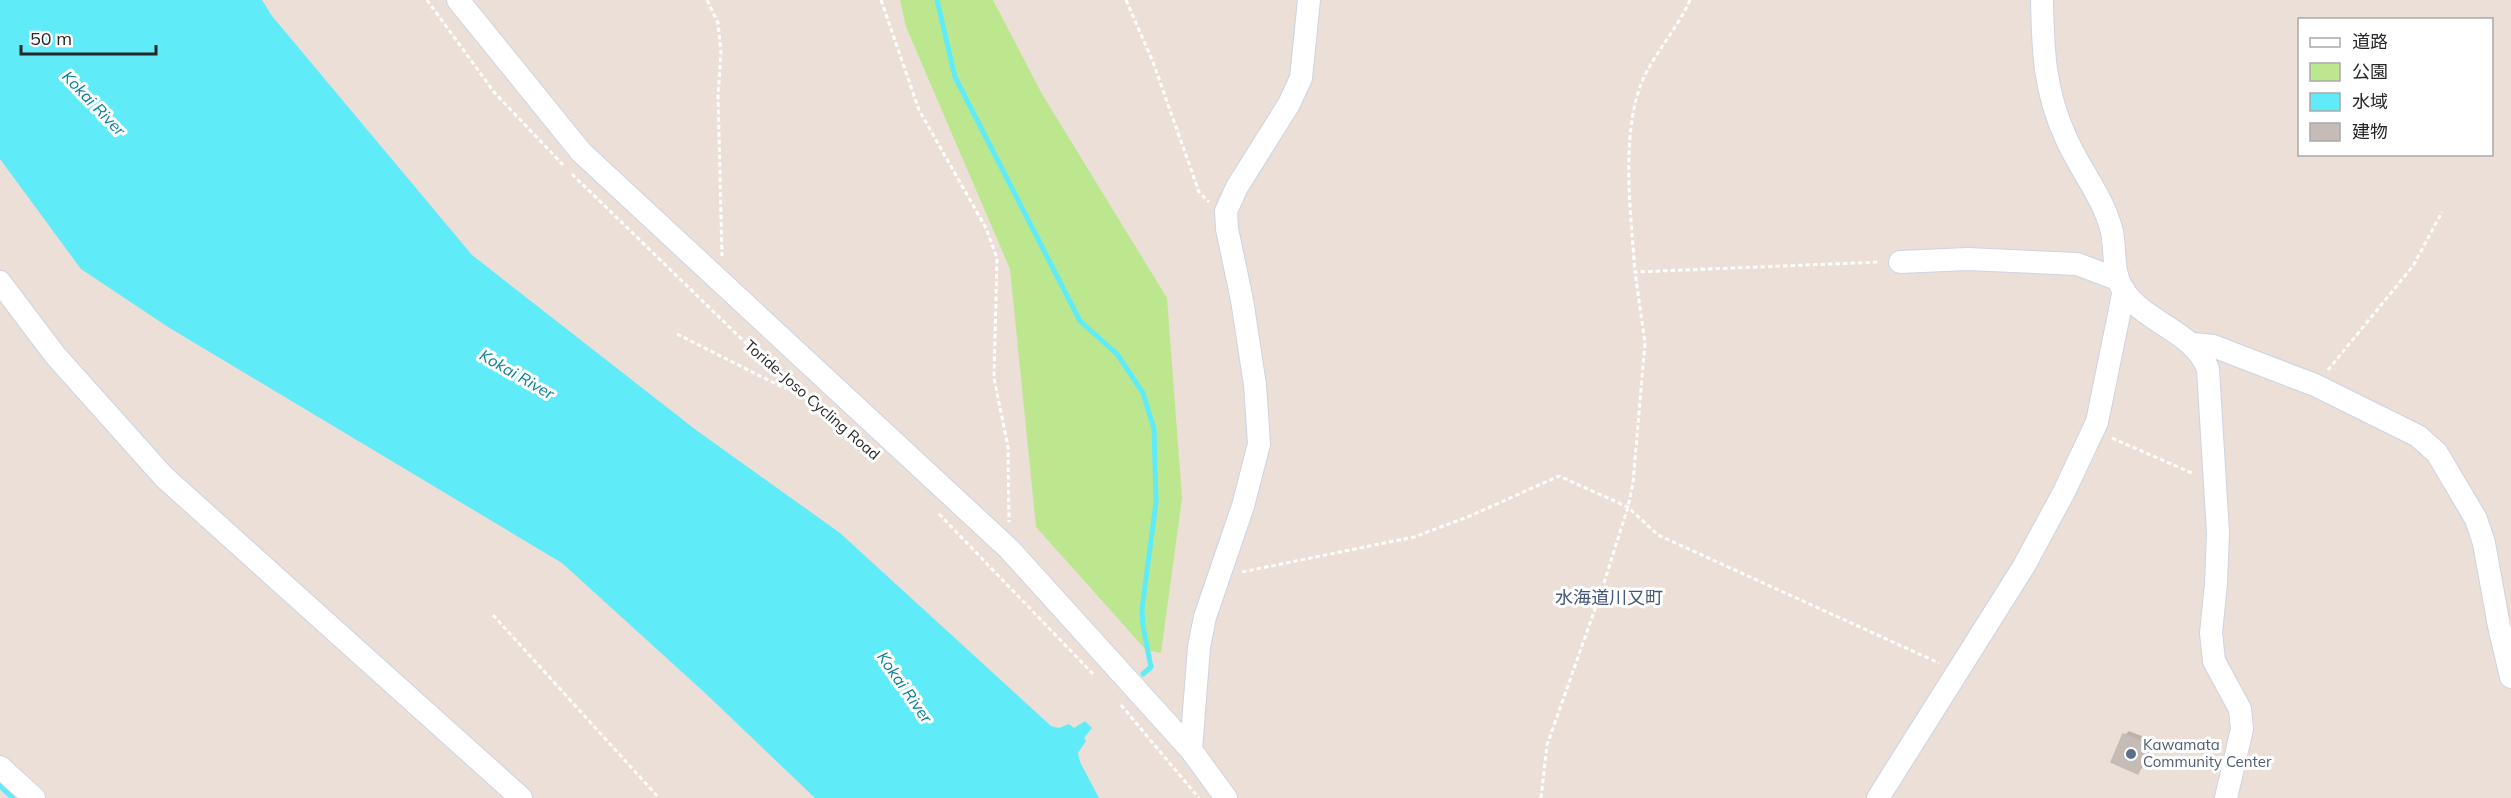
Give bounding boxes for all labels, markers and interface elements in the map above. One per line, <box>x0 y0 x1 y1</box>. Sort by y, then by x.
scale bar <box>21 18 156 56</box>
legend <box>2298 18 2493 156</box>
text: 50 m <box>30 27 72 50</box>
text: 道路 <box>2352 30 2388 53</box>
text: 公園 <box>2352 60 2388 83</box>
water label: Kokai River <box>58 66 131 141</box>
text: 水域 <box>2352 90 2388 113</box>
text: 建物 <box>2352 120 2388 143</box>
street label: Toride-Joso Cycling Road <box>741 336 884 464</box>
water label: Kokai River <box>476 345 559 404</box>
district label: 水海道川又町 <box>1555 586 1663 609</box>
water label: Kokai River <box>873 647 938 728</box>
place label: Kawamata Community Center <box>2143 735 2272 771</box>
marker: Kawamata Community Center <box>2124 747 2138 761</box>

